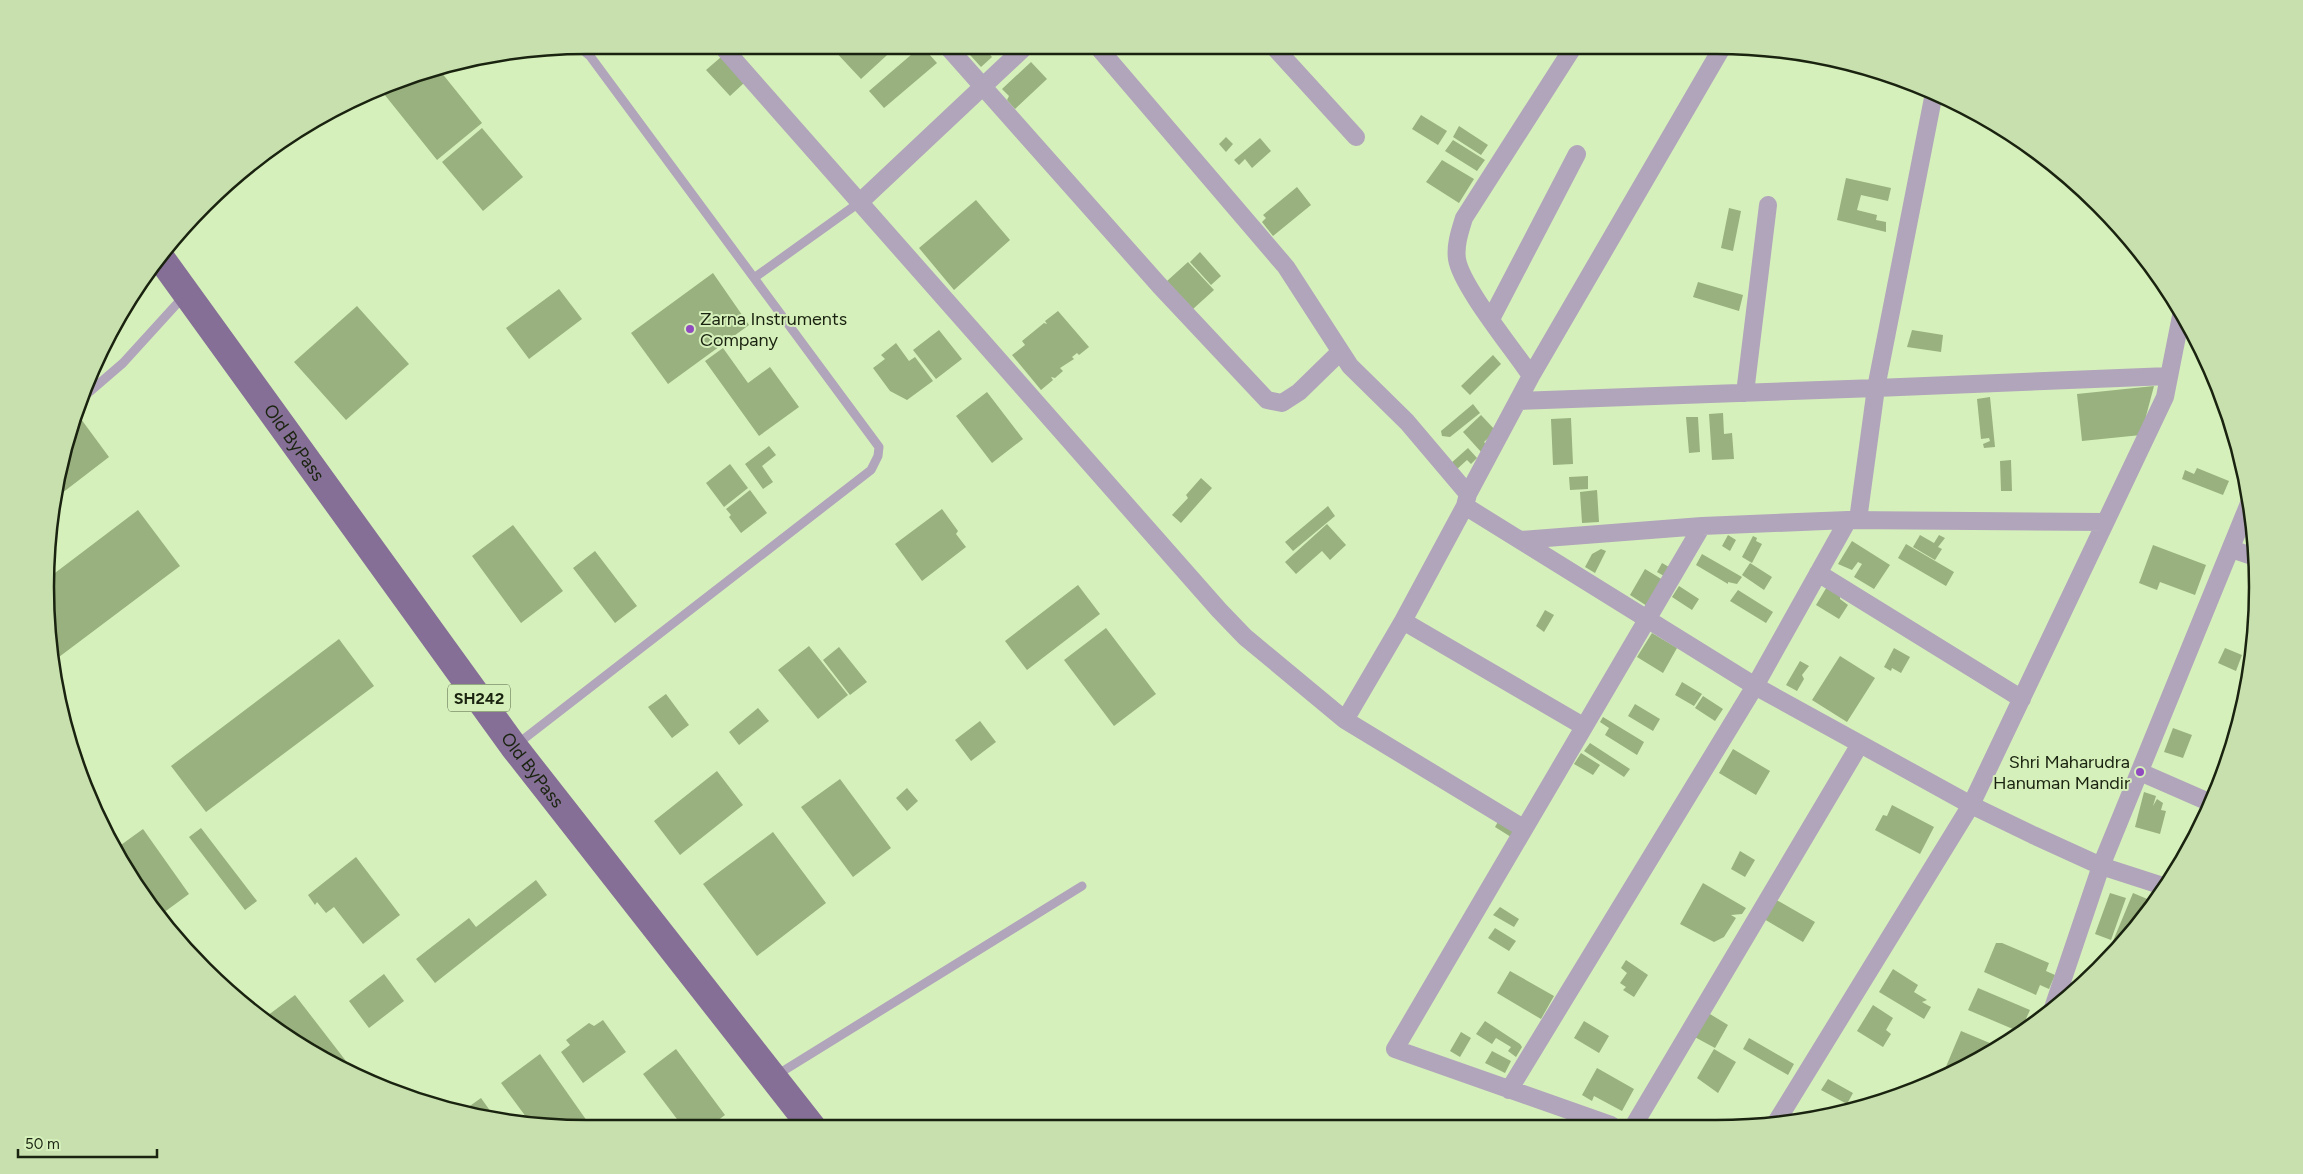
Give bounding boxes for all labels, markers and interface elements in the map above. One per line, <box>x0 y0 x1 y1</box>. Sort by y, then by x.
place label: Zarna Instruments Company <box>700 308 847 351</box>
marker: Zarna Instruments Company <box>684 323 696 335</box>
street label: Old ByPass <box>259 400 329 485</box>
road number: SH242 <box>448 684 510 711</box>
street label: Old ByPass <box>496 728 569 812</box>
place label: Shri Maharudra Hanuman Mandir <box>1993 751 2130 794</box>
marker: Shri Maharudra Hanuman Mandir <box>2134 766 2146 778</box>
scale bar <box>18 1126 156 1158</box>
text: 50 m <box>25 1135 60 1153</box>

